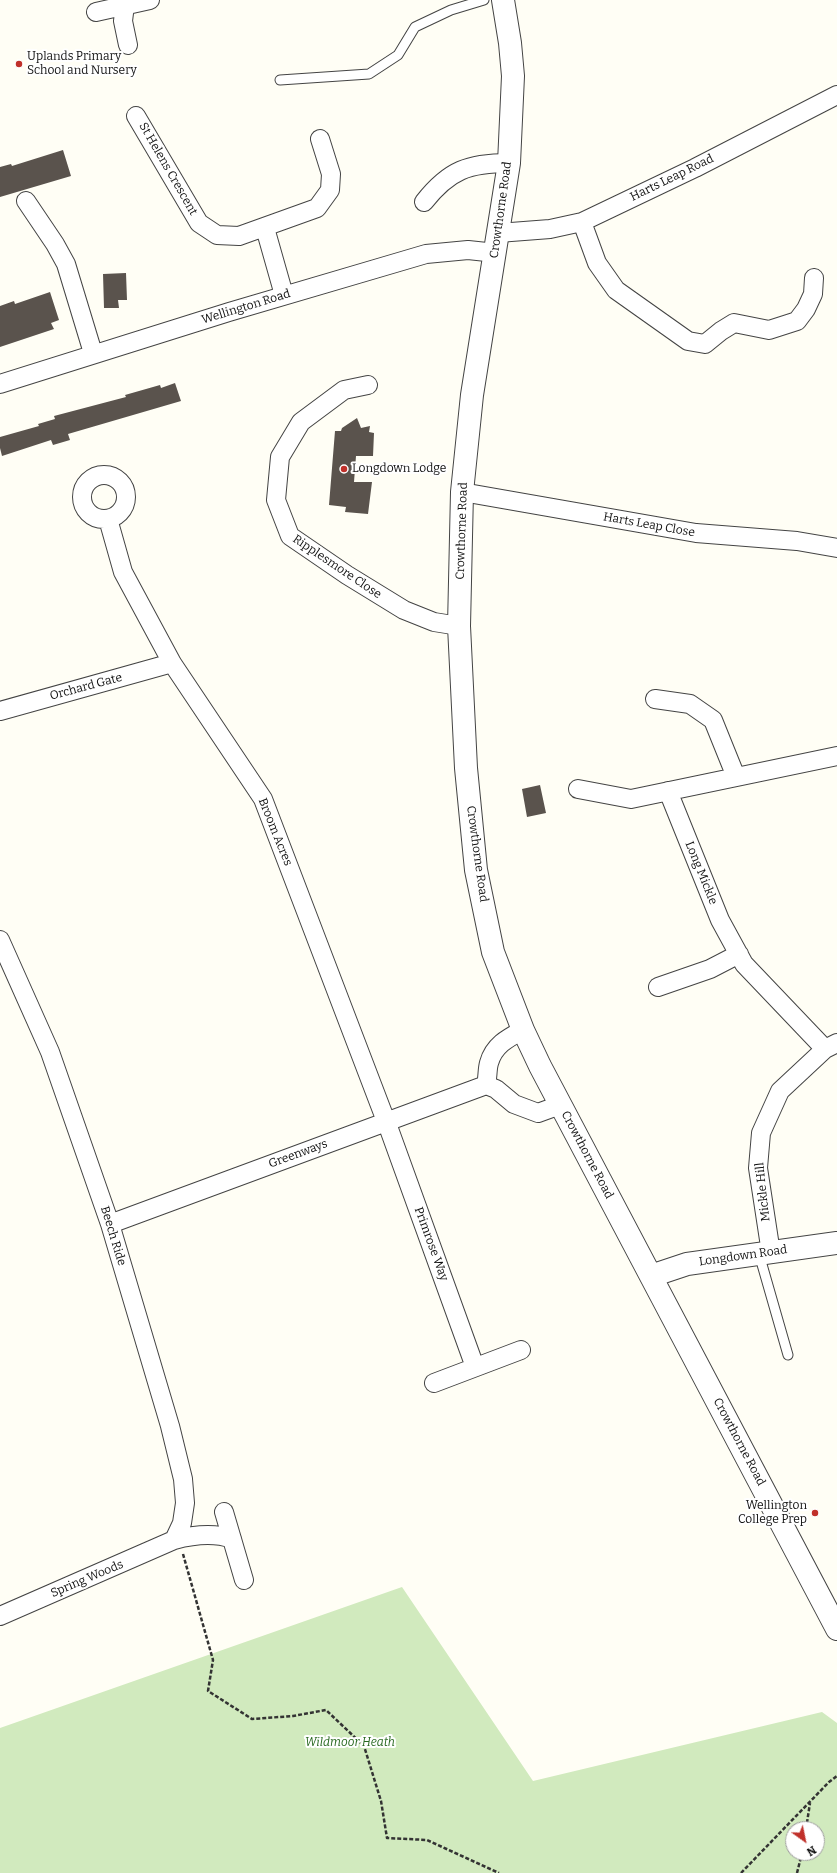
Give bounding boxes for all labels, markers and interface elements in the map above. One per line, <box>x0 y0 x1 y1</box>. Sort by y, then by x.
place label: Uplands Primary School and Nursery <box>27 50 137 78</box>
marker: Uplands Primary School and Nursery <box>14 59 24 69</box>
street label: St Helens Crescent <box>136 120 200 218</box>
street label: Harts Leap Road <box>628 152 716 204</box>
street label: Crowthorne Road <box>487 161 515 259</box>
street label: Wellington Road <box>200 287 292 327</box>
place label: Longdown Lodge <box>352 462 446 476</box>
marker: Longdown Lodge <box>339 464 349 474</box>
street label: Crowthorne Road <box>453 482 471 580</box>
street label: Harts Leap Close <box>602 510 696 540</box>
street label: Ripplesmore Close <box>290 532 384 602</box>
street label: Orchard Gate <box>48 670 124 704</box>
street label: Broom Acres <box>255 796 295 868</box>
street label: Crowthorne Road <box>463 805 491 903</box>
street label: Long Mickle <box>682 839 720 907</box>
street label: Crowthorne Road <box>558 1109 616 1201</box>
street label: Greenways <box>267 1137 329 1171</box>
street label: Mickle Hill <box>753 1162 773 1222</box>
street label: Beech Ride <box>97 1204 129 1268</box>
street label: Primrose Way <box>411 1205 451 1283</box>
street label: Longdown Road <box>698 1243 788 1269</box>
street label: Crowthorne Road <box>710 1396 768 1488</box>
place label: Wellington College Prep <box>738 1499 807 1527</box>
marker: Wellington College Prep <box>810 1508 820 1518</box>
street label: Spring Woods <box>49 1557 125 1601</box>
park label: Wildmoor Heath <box>305 1736 395 1750</box>
north arrow <box>785 1821 825 1861</box>
text: N <box>804 1843 818 1858</box>

